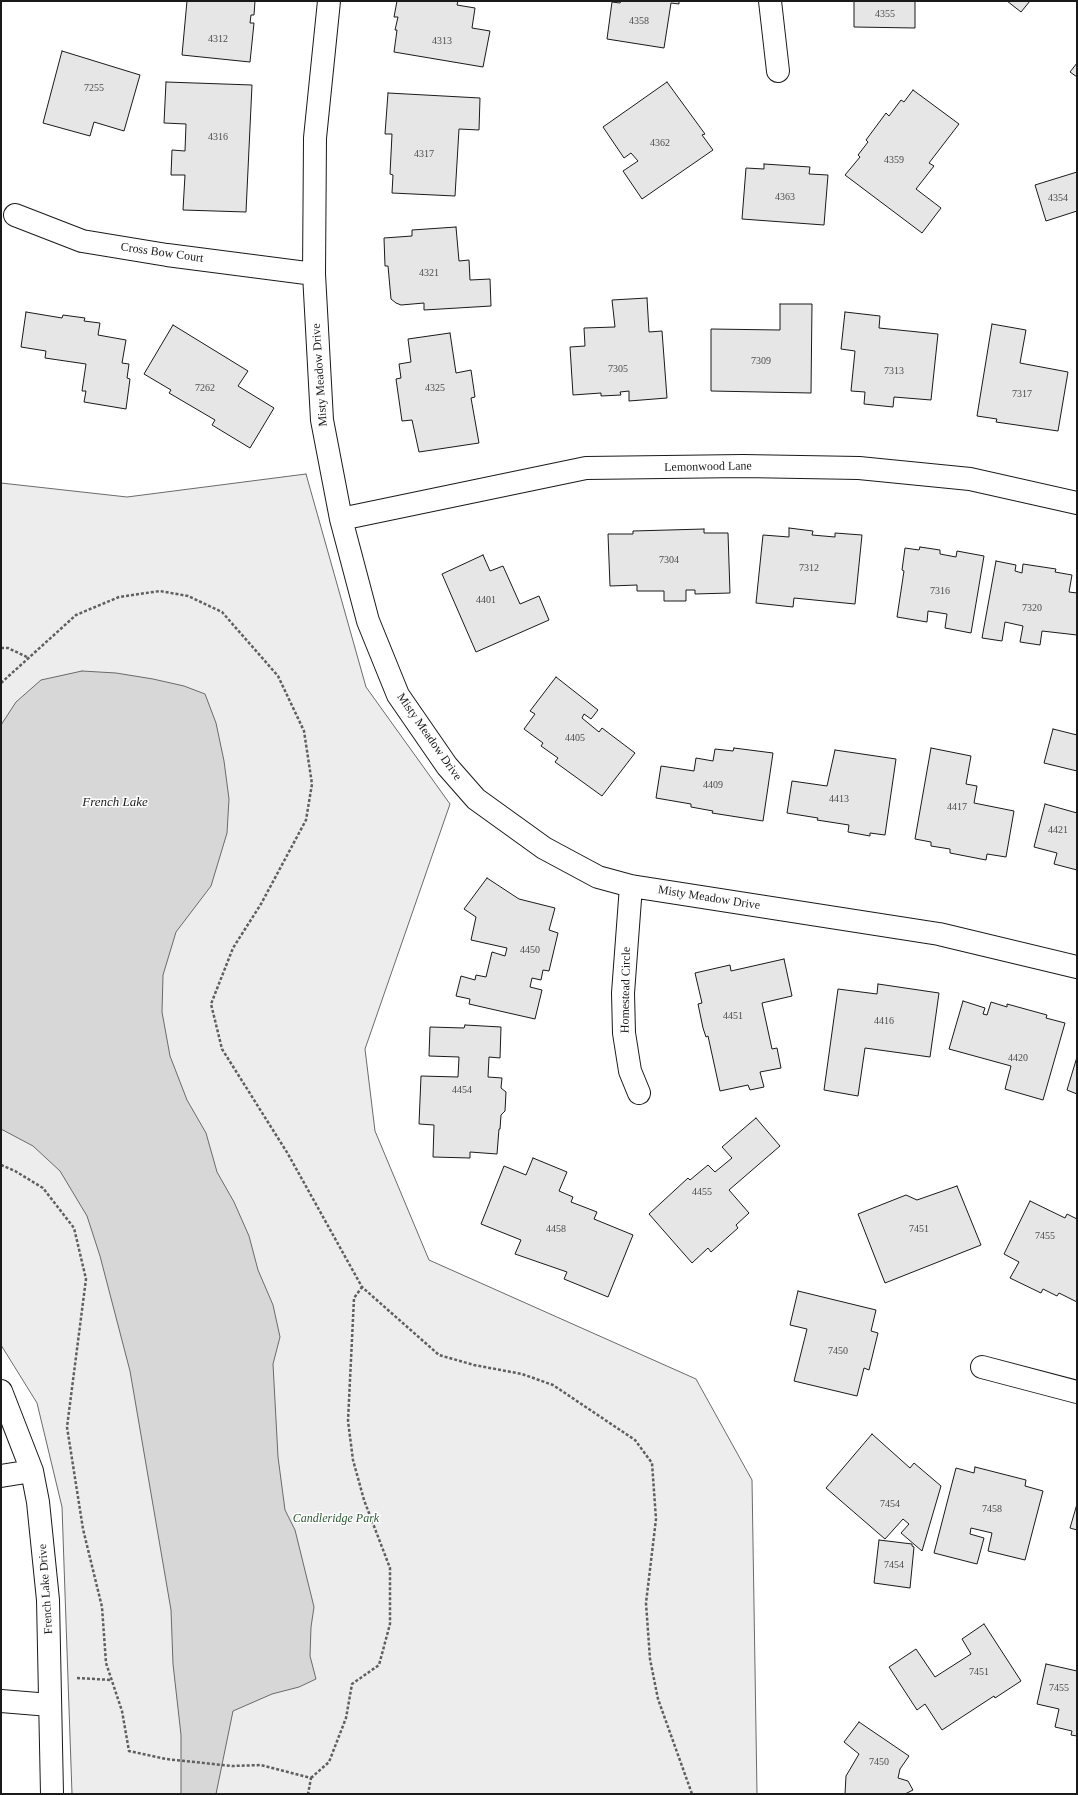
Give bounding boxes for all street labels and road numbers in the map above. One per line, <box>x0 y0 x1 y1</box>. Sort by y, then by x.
street label: Cross Bow Court <box>120 240 204 266</box>
street label: Misty Meadow Drive <box>309 323 331 427</box>
street label: Lemonwood Lane <box>664 459 752 475</box>
street label: Misty Meadow Drive <box>393 691 465 783</box>
street label: Misty Meadow Drive <box>657 883 761 913</box>
street label: Homestead Circle <box>618 947 634 1033</box>
street label: French Lake Drive <box>36 1543 56 1635</box>

